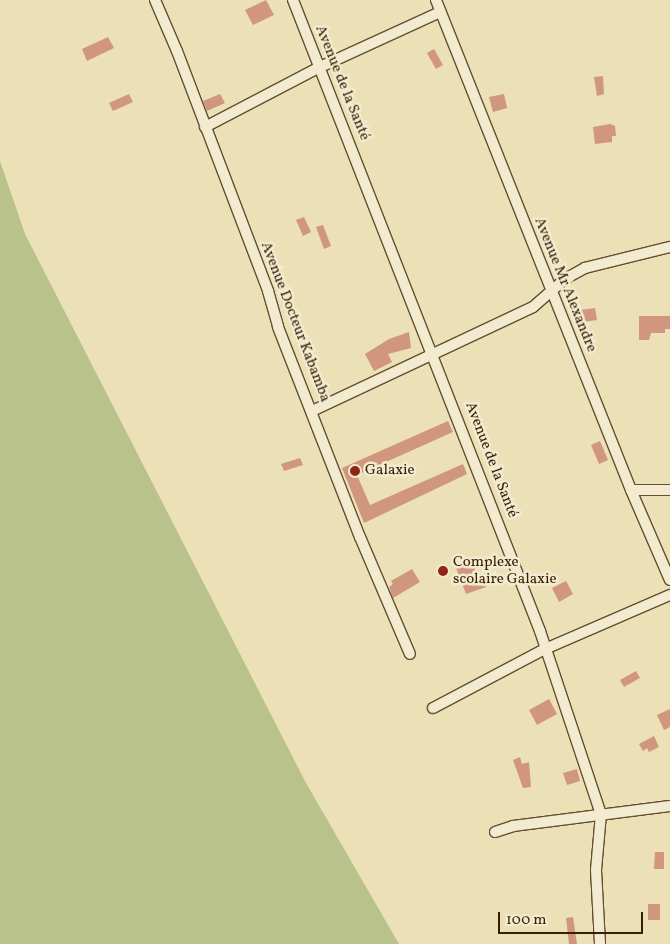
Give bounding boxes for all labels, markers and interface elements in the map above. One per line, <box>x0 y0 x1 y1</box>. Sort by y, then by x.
street label: Avenue de la Santé <box>311 23 373 143</box>
street label: Avenue Mr Alexandre <box>530 215 600 355</box>
street label: Avenue Docteur Kabamba <box>256 239 334 405</box>
street label: Avenue de la Santé <box>461 400 521 520</box>
place label: Galaxie <box>365 462 415 480</box>
marker: Galaxie <box>349 465 361 477</box>
place label: Complexe scolaire Galaxie <box>453 553 556 588</box>
marker: Complexe scolaire Galaxie <box>437 565 449 577</box>
scale bar <box>500 902 645 934</box>
text: 100 m <box>506 910 546 931</box>

